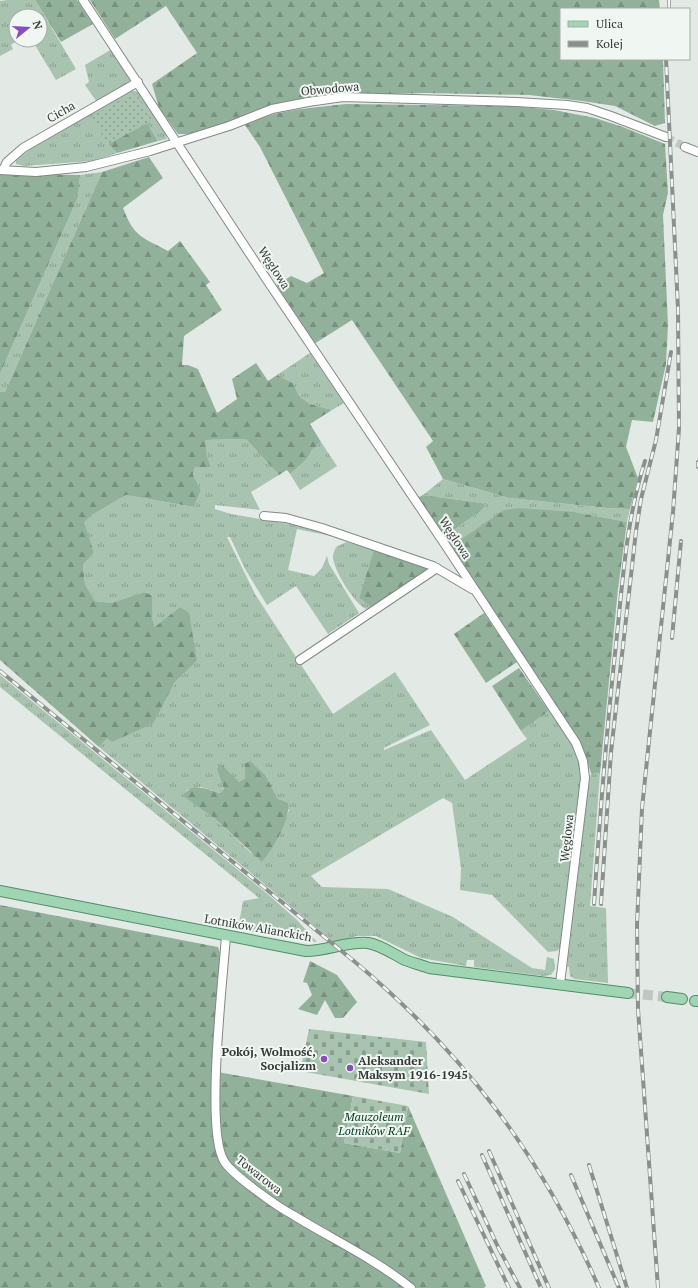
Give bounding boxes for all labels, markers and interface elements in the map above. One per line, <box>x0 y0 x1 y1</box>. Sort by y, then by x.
north arrow <box>8 8 48 48</box>
legend <box>560 8 690 60</box>
text: Ulica <box>596 16 623 31</box>
text: N <box>30 19 46 32</box>
text: Kolej <box>596 36 623 51</box>
street label: Obwodowa <box>300 78 360 99</box>
street label: Cicha <box>44 98 78 126</box>
street label: Węglowa <box>255 244 294 292</box>
street label: Węglowa <box>436 514 475 562</box>
street label: Węglowa <box>557 813 576 862</box>
street label: Lotników Alianckich <box>203 911 313 944</box>
place label: Pokój, Wolmość, Socjalizm <box>222 1044 316 1073</box>
place label: Aleksander Maksym 1916-1945 <box>358 1053 468 1082</box>
marker: Pokój, Wolmość, Socjalizm <box>319 1054 329 1064</box>
marker: Aleksander Maksym 1916-1945 <box>345 1063 355 1073</box>
park label: Mauzoleum Lotników RAF <box>337 1109 411 1138</box>
street label: Towarowa <box>233 1152 285 1197</box>

